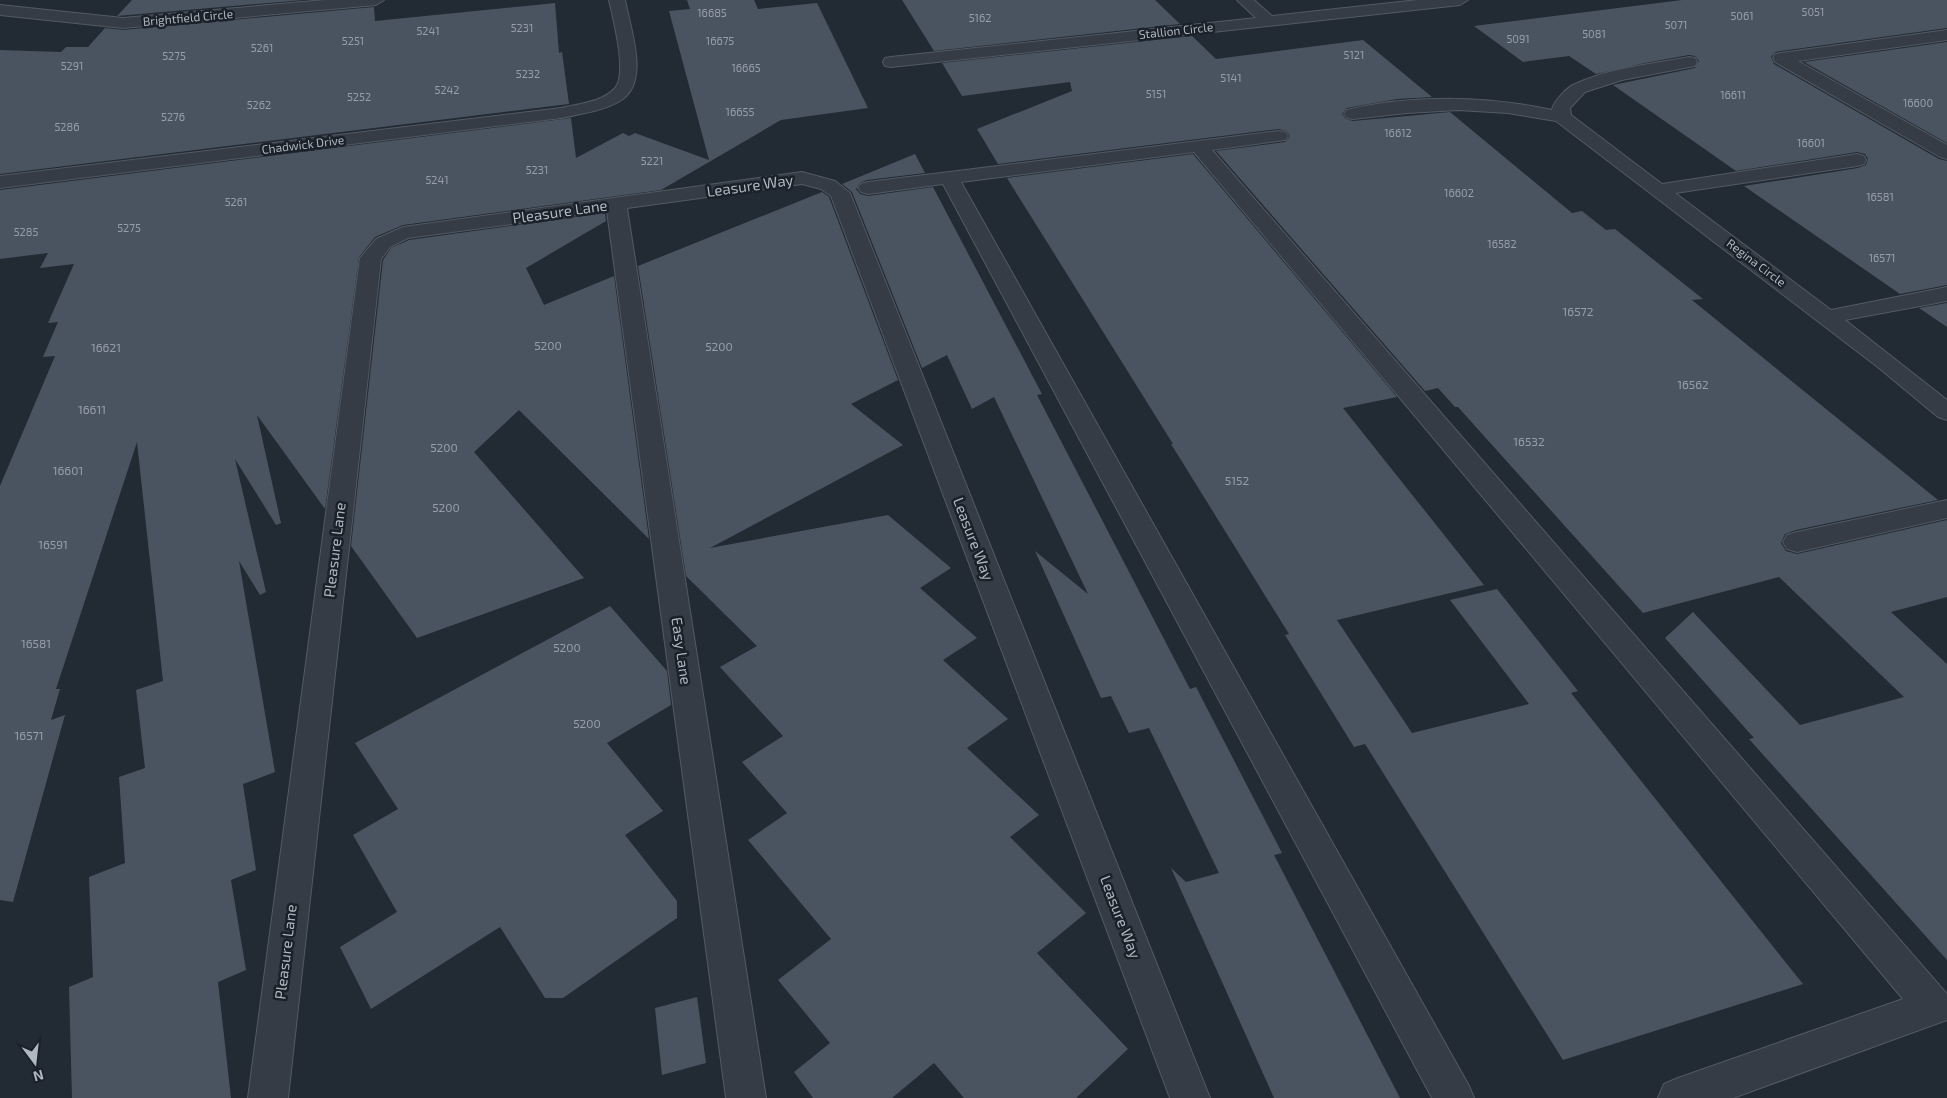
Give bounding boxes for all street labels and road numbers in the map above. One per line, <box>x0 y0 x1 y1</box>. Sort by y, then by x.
street label: Brightfield Circle <box>142 6 234 28</box>
street label: Stallion Circle <box>1138 19 1214 41</box>
street label: Chadwick Drive <box>261 132 345 156</box>
street label: Leasure Way <box>705 170 794 200</box>
street label: Pleasure Lane <box>511 195 608 227</box>
street label: Regina Circle <box>1724 236 1789 289</box>
street label: Leasure Way <box>950 495 998 583</box>
street label: Pleasure Lane <box>319 501 349 598</box>
street label: Easy Lane <box>668 616 696 686</box>
street label: Leasure Way <box>1097 873 1145 961</box>
street label: Pleasure Lane <box>270 903 300 1000</box>

